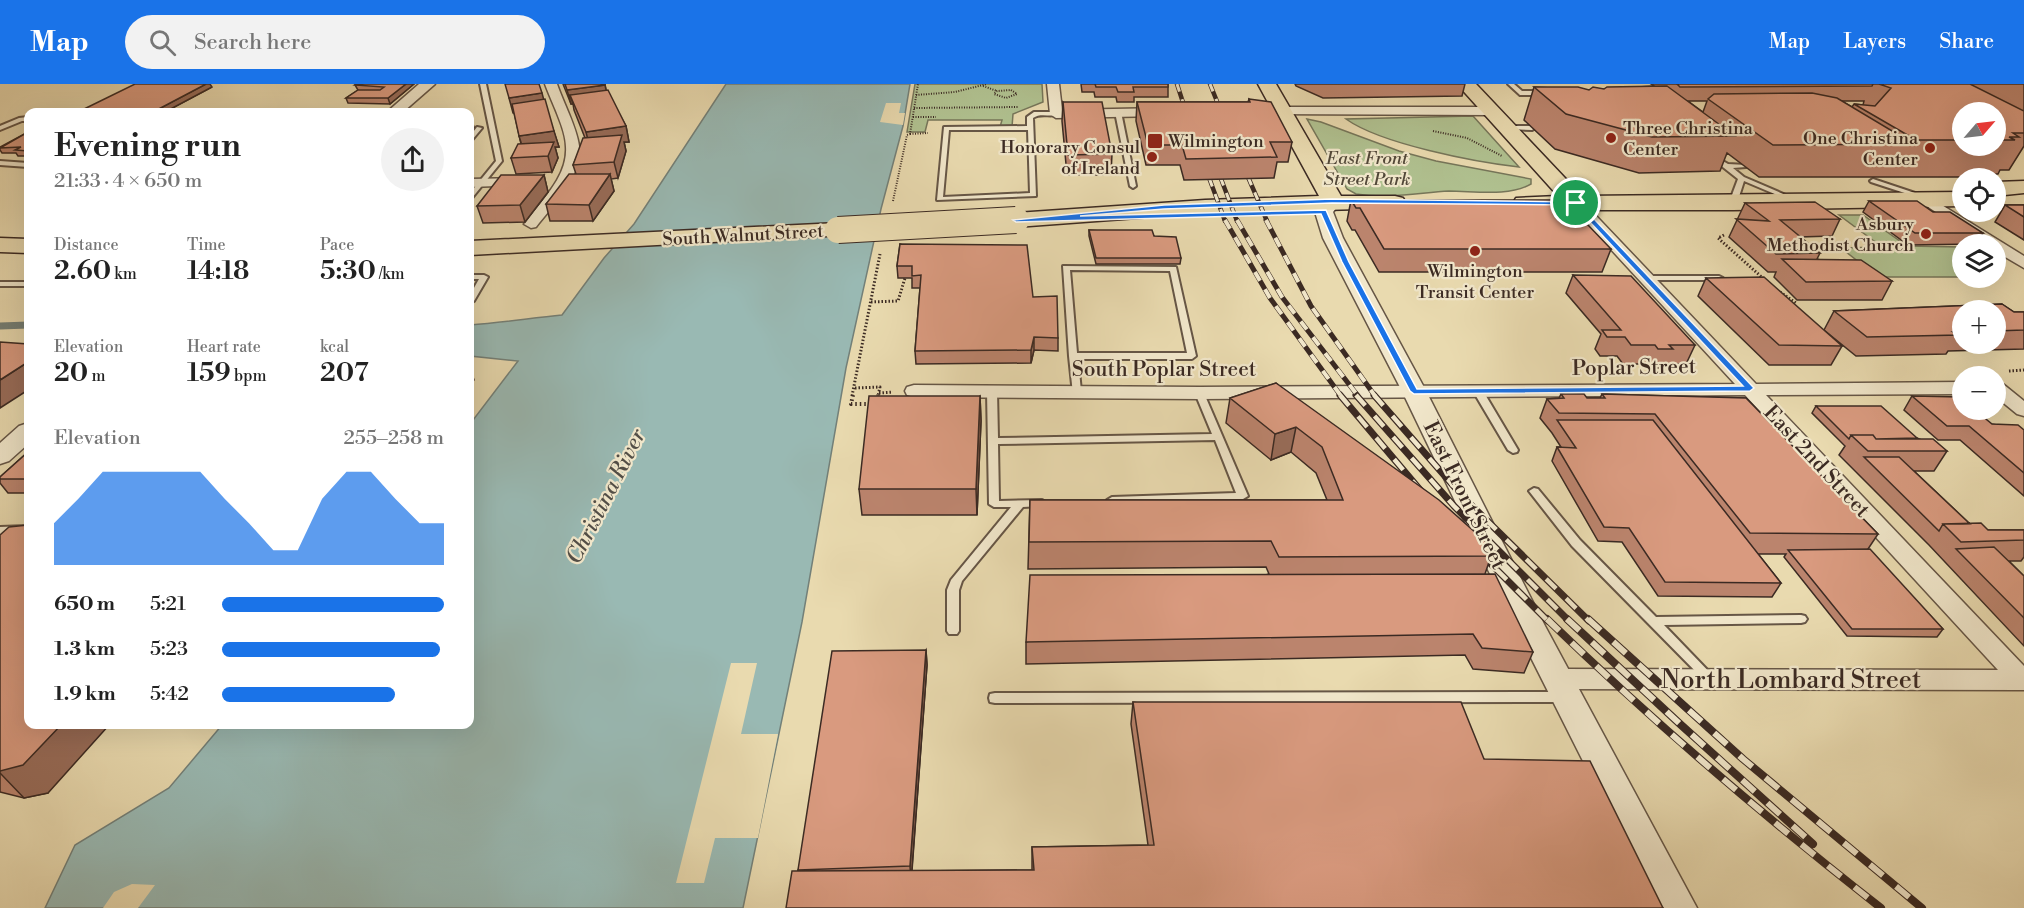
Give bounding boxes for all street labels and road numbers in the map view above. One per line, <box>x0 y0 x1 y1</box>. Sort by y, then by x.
street label: South Walnut Street <box>662 220 825 251</box>
street label: Poplar Street <box>1572 354 1697 382</box>
street label: South Poplar Street <box>1072 357 1257 383</box>
street label: East 2nd Street <box>1758 400 1875 524</box>
street label: East Front Street <box>1417 417 1511 574</box>
street label: North Lombard Street <box>1661 664 1921 696</box>

